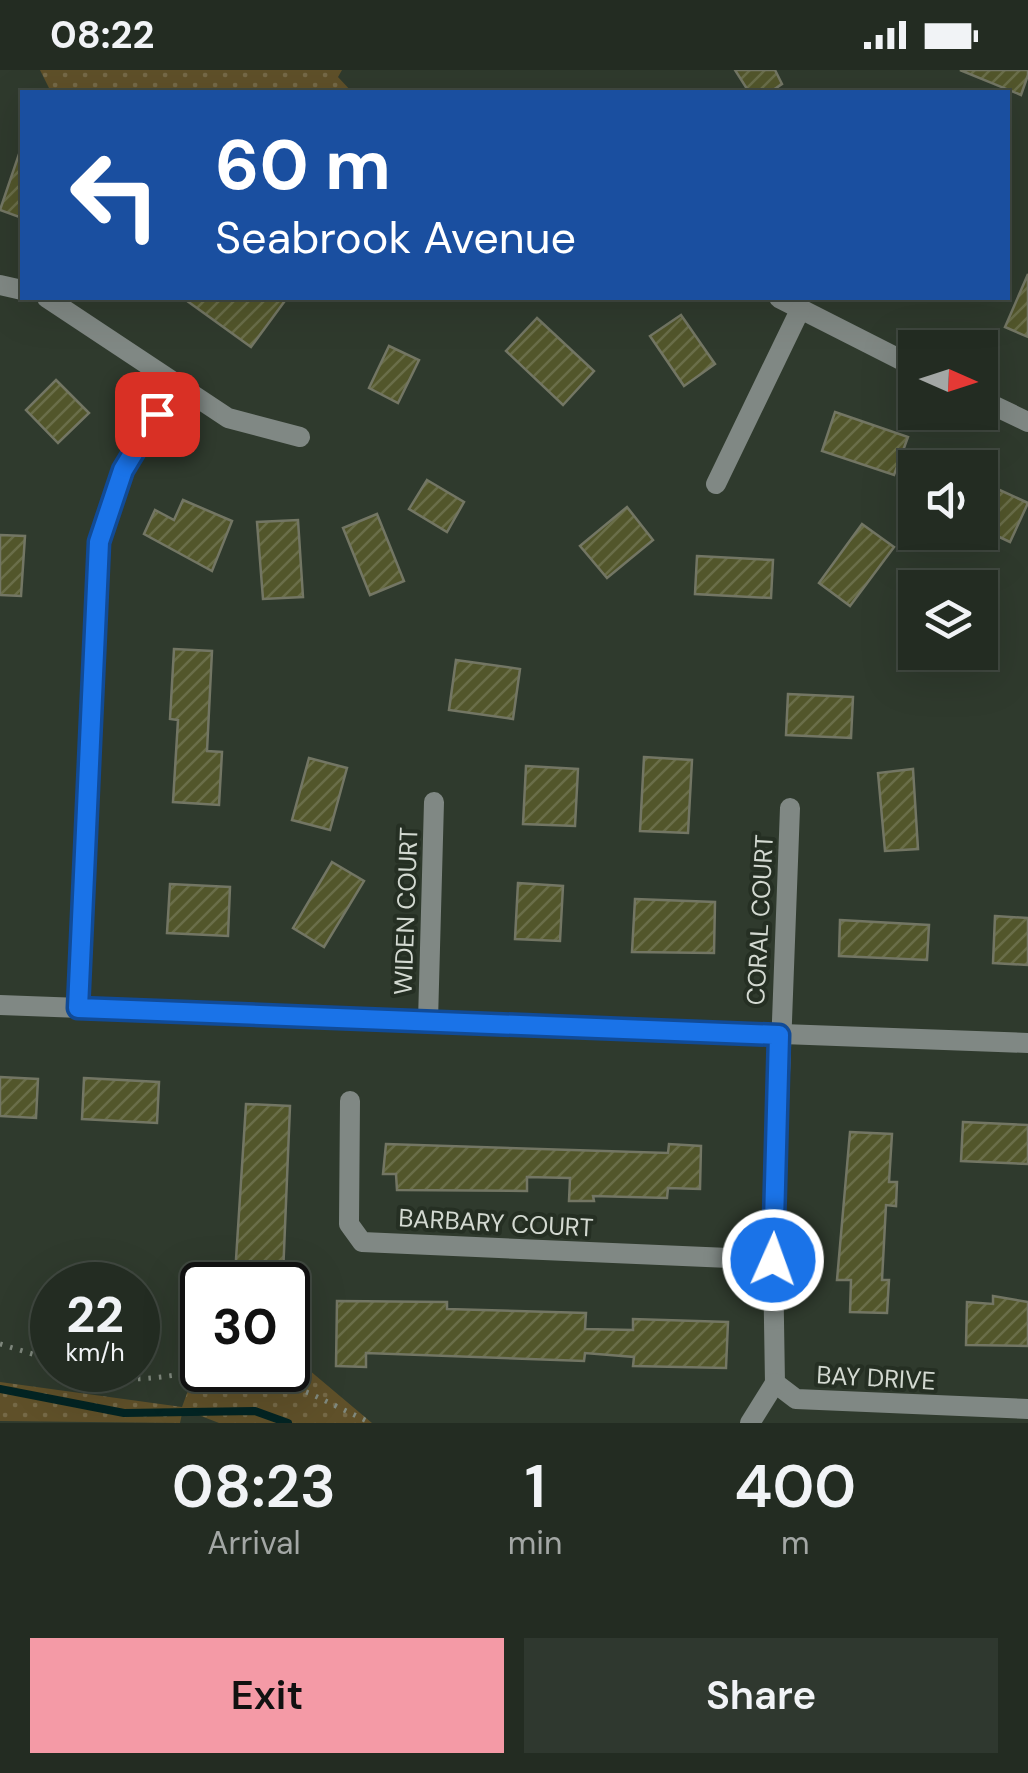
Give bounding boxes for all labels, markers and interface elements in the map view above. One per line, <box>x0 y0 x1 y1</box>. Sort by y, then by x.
text: 08:22 <box>50 10 154 60</box>
text: 60 m <box>215 120 391 211</box>
icon: left <box>50 130 180 260</box>
text: Seabrook Avenue <box>215 208 576 267</box>
north arrow <box>898 330 998 430</box>
map controls <box>898 330 998 670</box>
pin <box>115 372 200 457</box>
icon: arrive <box>130 387 185 442</box>
button: sound <box>898 450 998 550</box>
button: layers <box>898 570 998 670</box>
street label: WIDEN COURT <box>387 827 425 995</box>
street label: CORAL COURT <box>739 834 781 1006</box>
street label: BARBARY COURT <box>398 1201 594 1245</box>
position arrow <box>721 1208 825 1312</box>
speed limit sign: 30 <box>180 1262 310 1392</box>
text: 22 <box>66 1282 124 1348</box>
text: km/h <box>65 1336 125 1369</box>
street label: BAY DRIVE <box>815 1358 937 1398</box>
text: 08:23 <box>172 1447 336 1526</box>
text: 1 <box>525 1447 546 1526</box>
text: 400 <box>734 1447 856 1526</box>
text: Arrival <box>207 1522 301 1564</box>
text: min <box>508 1522 562 1564</box>
text: m <box>781 1522 809 1564</box>
button: Exit <box>30 1638 504 1753</box>
button: Share <box>524 1638 998 1753</box>

